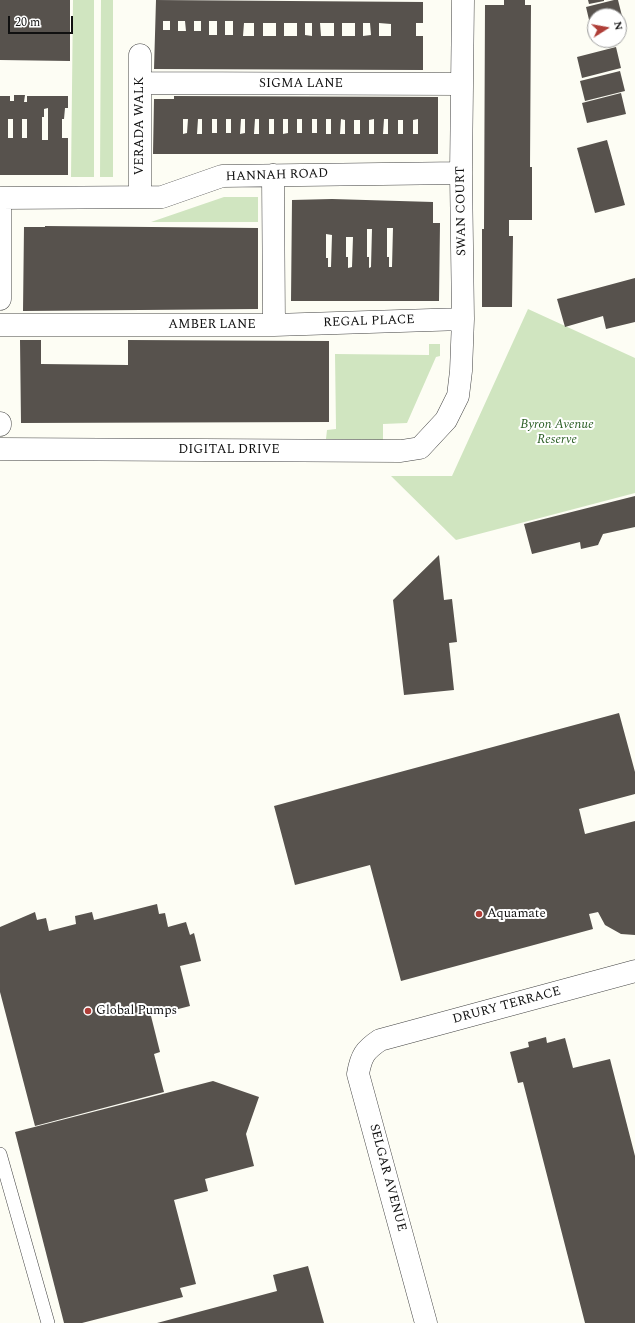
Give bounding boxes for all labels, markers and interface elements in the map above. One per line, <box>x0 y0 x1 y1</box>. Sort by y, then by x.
scale bar <box>10 8 75 34</box>
north arrow <box>587 8 627 48</box>
text: 20 m <box>15 13 40 32</box>
text: N <box>609 20 627 32</box>
street label: SIGMA LANE <box>259 76 343 92</box>
street label: VERADA WALK <box>132 77 148 175</box>
street label: HANNAH ROAD <box>225 166 329 186</box>
street label: SWAN COURT <box>453 166 471 256</box>
street label: REGAL PLACE <box>323 313 415 331</box>
street label: AMBER LANE <box>168 317 256 333</box>
park label: Byron Avenue Reserve <box>520 417 594 448</box>
street label: DIGITAL DRIVE <box>178 442 280 458</box>
place label: Aquamate <box>487 906 546 922</box>
marker: Aquamate <box>474 909 484 919</box>
street label: DRURY TERRACE <box>451 984 563 1028</box>
place label: Global Pumps <box>96 1003 177 1019</box>
marker: Global Pumps <box>83 1006 93 1016</box>
street label: SELGAR AVENUE <box>365 1122 409 1234</box>

